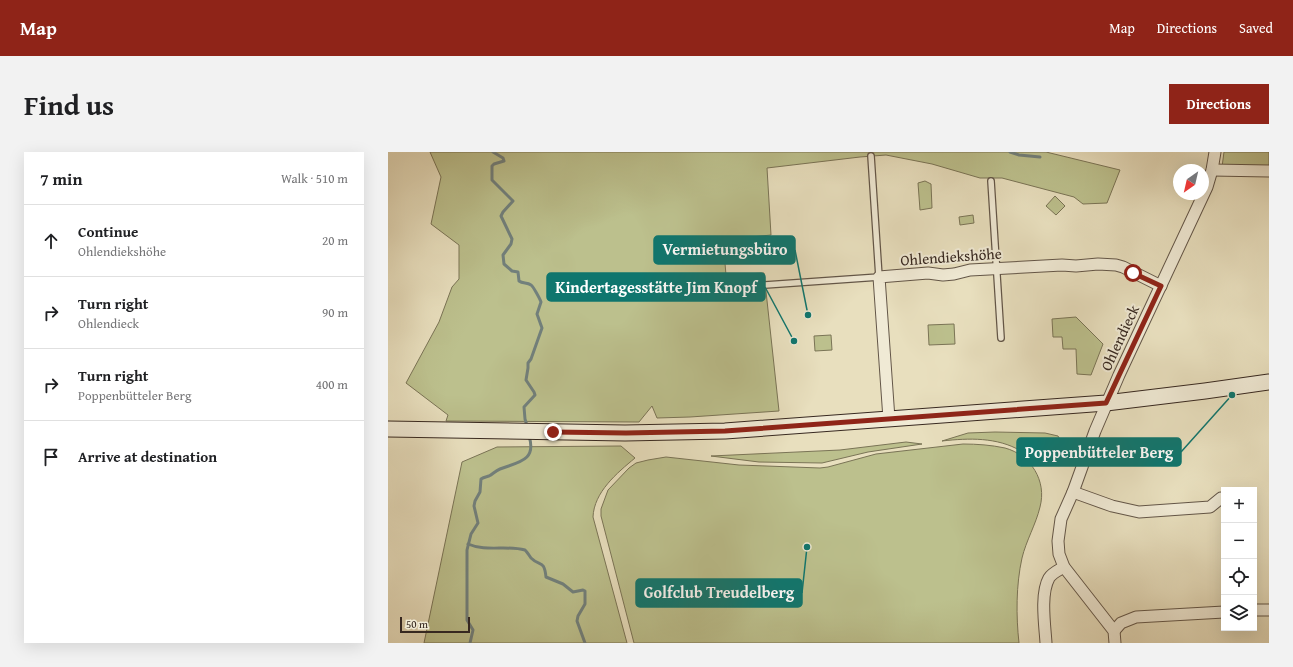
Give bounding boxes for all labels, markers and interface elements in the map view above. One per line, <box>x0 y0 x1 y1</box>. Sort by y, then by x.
text: Map <box>20 14 57 42</box>
text: Map <box>1109 18 1135 38</box>
text: Directions <box>1157 18 1217 38</box>
text: Saved <box>1239 18 1273 38</box>
text: Find us <box>24 84 114 125</box>
button: Directions <box>1169 84 1269 124</box>
north arrow <box>1173 164 1209 200</box>
text: 7 min <box>40 166 82 191</box>
text: Walk · 510 m <box>281 169 348 188</box>
text: Continue <box>78 221 139 242</box>
icon: ahead <box>40 230 62 252</box>
text: 20 m <box>322 231 348 250</box>
callout: Vermietungsbüro <box>654 236 795 264</box>
text: Vermietungsbüro <box>662 237 788 261</box>
text: Ohlendiekshöhe <box>78 242 166 261</box>
street label: Ohlendiekshöhe <box>900 242 1002 271</box>
route start <box>1124 264 1142 282</box>
callout: Kindertagesstätte Jim Knopf <box>547 273 765 301</box>
text: Kindertagesstätte Jim Knopf <box>555 275 759 299</box>
text: Turn right <box>78 293 149 314</box>
street label: Ohlendieck <box>1095 301 1144 374</box>
icon: right <box>40 302 62 324</box>
text: 90 m <box>322 303 348 322</box>
text: Ohlendieck <box>78 314 139 333</box>
text: Turn right <box>78 365 149 386</box>
icon: right <box>40 374 62 396</box>
text: 400 m <box>316 375 348 394</box>
text: Poppenbütteler Berg <box>78 386 191 405</box>
route end <box>544 423 562 441</box>
callout: Poppenbütteler Berg <box>1017 438 1181 466</box>
text: Poppenbütteler Berg <box>1025 440 1174 464</box>
icon: arrive <box>40 446 62 468</box>
text: Arrive at destination <box>78 446 217 467</box>
map controls <box>1221 487 1257 631</box>
button: + <box>1221 487 1257 523</box>
button: − <box>1221 523 1257 559</box>
button: locate <box>1221 559 1257 595</box>
callout: Golfclub Treudelberg <box>636 579 802 607</box>
text: Golfclub Treudelberg <box>644 580 795 604</box>
button: layers <box>1221 595 1257 631</box>
scale bar <box>400 615 470 634</box>
text: 50 m <box>406 616 428 632</box>

